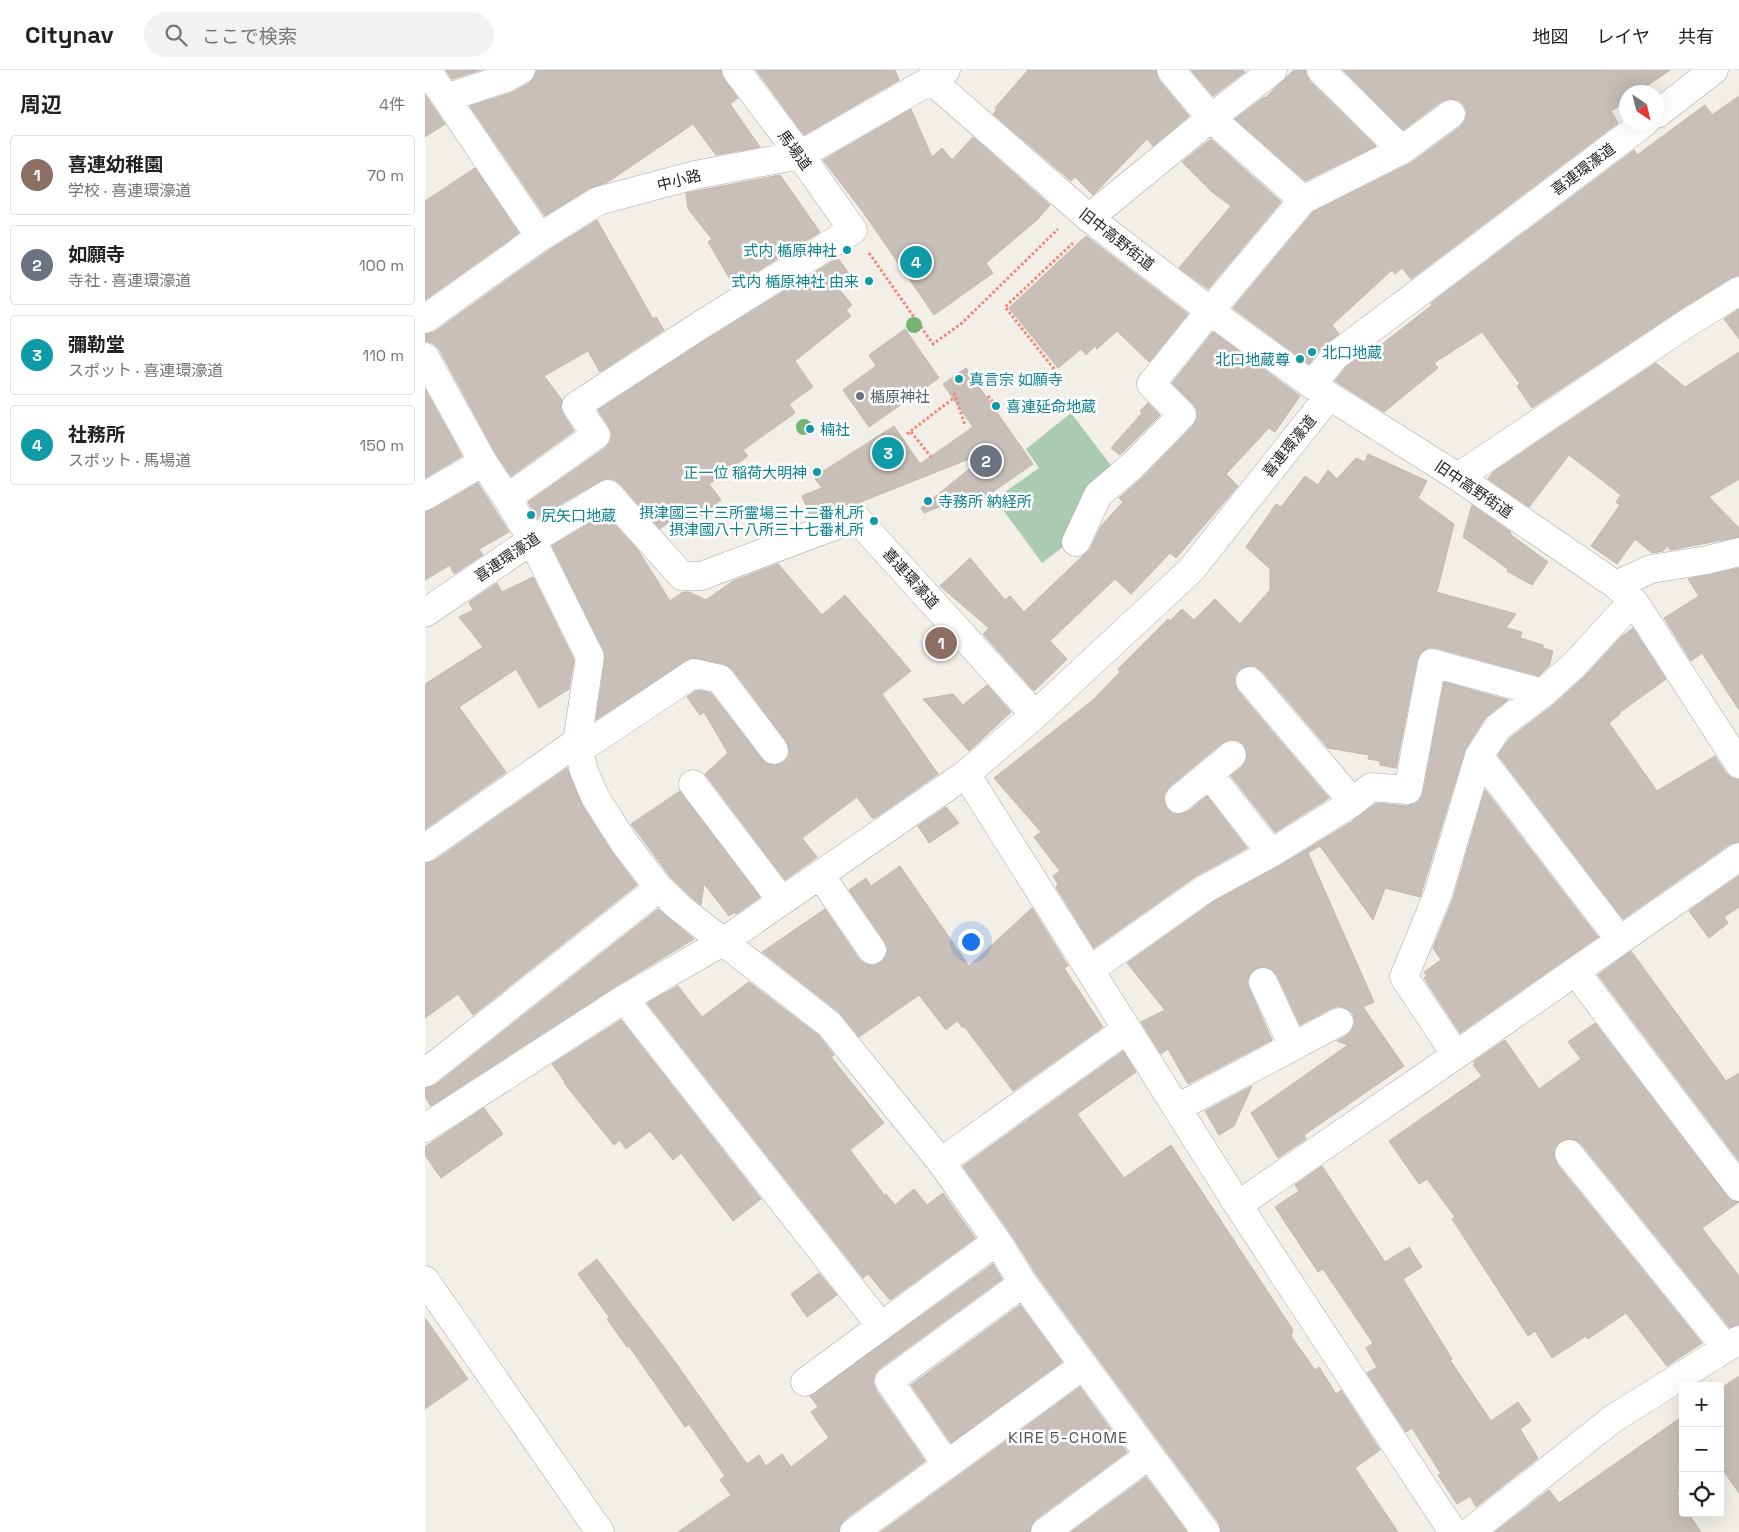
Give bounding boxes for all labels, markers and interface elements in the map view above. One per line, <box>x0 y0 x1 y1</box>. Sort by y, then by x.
search box <box>144 12 494 57</box>
text: Citynav <box>25 19 114 50</box>
icon: search <box>162 21 190 49</box>
text: ここで検索 <box>202 24 297 49</box>
text: 地図 <box>1533 25 1569 48</box>
text: レイヤ <box>1597 25 1650 48</box>
text: 共有 <box>1678 25 1714 48</box>
north arrow <box>1619 85 1664 130</box>
text: 周辺 <box>20 91 62 118</box>
text: 4件 <box>379 94 405 115</box>
street label: 馬場道 <box>774 126 816 174</box>
street label: 喜連環濠道 <box>1547 139 1619 199</box>
text: 喜連幼稚園 <box>68 152 163 177</box>
text: 1 <box>33 165 41 186</box>
text: 70 m <box>367 165 404 186</box>
street label: 中小路 <box>655 165 703 195</box>
text: 学校 · 喜連環濠道 <box>68 180 191 201</box>
street label: 旧中高野街道 <box>1076 204 1158 274</box>
place label: 式内 楯原神社 <box>743 241 837 260</box>
text: 如願寺 <box>68 242 125 267</box>
pin: 4 <box>900 243 932 281</box>
marker: 式内 楯原神社 <box>841 244 853 256</box>
text: 2 <box>32 255 42 276</box>
text: 100 m <box>359 255 404 276</box>
text: 寺社 · 喜連環濠道 <box>68 270 191 291</box>
place label: 式内 楯原神社 由来 <box>731 272 859 291</box>
marker: 式内 楯原神社 由来 <box>863 275 875 287</box>
text: 彌勒堂 <box>68 332 125 357</box>
place label: 北口地蔵 <box>1322 343 1382 362</box>
text: 3 <box>32 345 42 366</box>
text: 110 m <box>362 345 404 366</box>
marker: 北口地蔵 <box>1306 346 1318 358</box>
place label: 北口地蔵尊 <box>1215 350 1290 369</box>
marker: 北口地蔵尊 <box>1294 353 1306 365</box>
text: スポット · 喜連環濠道 <box>68 360 223 381</box>
place label: 真言宗 如願寺 <box>969 370 1063 389</box>
marker: 真言宗 如願寺 <box>953 373 965 385</box>
place label: 楯原神社 <box>870 387 930 406</box>
marker: 楯原神社 <box>854 390 866 402</box>
place label: 喜連延命地蔵 <box>1006 397 1096 416</box>
marker: 喜連延命地蔵 <box>990 400 1002 412</box>
street label: 喜連環濠道 <box>1258 411 1320 481</box>
place label: 楠社 <box>820 420 850 439</box>
text: 社務所 <box>68 422 125 447</box>
marker: 楠社 <box>804 423 816 435</box>
pin: 3 <box>872 434 904 472</box>
text: 4 <box>32 435 42 456</box>
text: 150 m <box>360 435 404 456</box>
pin: 2 <box>970 442 1002 480</box>
text: スポット · 馬場道 <box>68 450 191 471</box>
street label: 旧中高野街道 <box>1431 456 1517 522</box>
place label: 正一位 稲荷大明神 <box>683 463 807 482</box>
marker: 正一位 稲荷大明神 <box>811 466 823 478</box>
place label: 寺務所 納経所 <box>938 492 1032 511</box>
marker: 寺務所 納経所 <box>922 495 934 507</box>
place label: 摂津國三十三所霊場三十二番札所 摂津國八十八所三十七番札所 <box>639 503 864 539</box>
place label: 尻矢口地蔵 <box>541 506 616 525</box>
marker: 尻矢口地蔵 <box>525 509 537 521</box>
marker: 摂津國三十三所霊場三十二番札所 摂津國八十八所三十七番札所 <box>868 515 880 527</box>
street label: 喜連環濠道 <box>471 528 543 586</box>
street label: 喜連環濠道 <box>879 544 943 612</box>
pin: 1 <box>925 624 957 662</box>
your location <box>958 929 984 955</box>
map controls <box>1679 1382 1724 1517</box>
button: + <box>1679 1382 1724 1427</box>
district label: KIRE 5-CHOME <box>1008 1427 1128 1448</box>
button: − <box>1679 1427 1724 1472</box>
button: locate <box>1679 1472 1724 1517</box>

